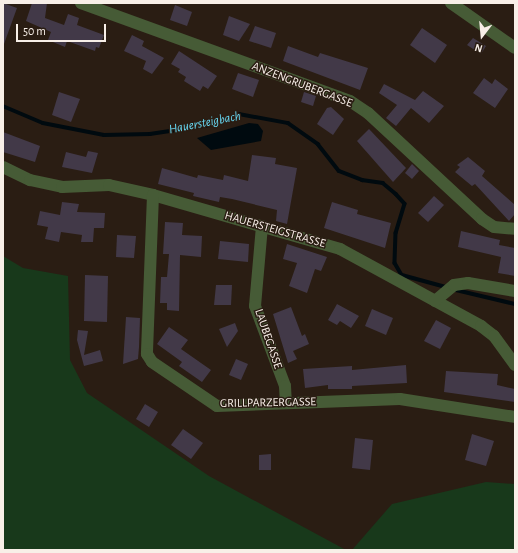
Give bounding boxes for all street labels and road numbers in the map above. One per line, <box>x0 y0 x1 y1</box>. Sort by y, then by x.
street label: ANZENGRUBERGASSE <box>250 59 354 111</box>
street label: HAUERSTEIGSTRASSE <box>223 209 327 251</box>
street label: LAUBEGASSE <box>251 307 285 371</box>
street label: GRILLPARZERGASSE <box>220 395 316 411</box>

